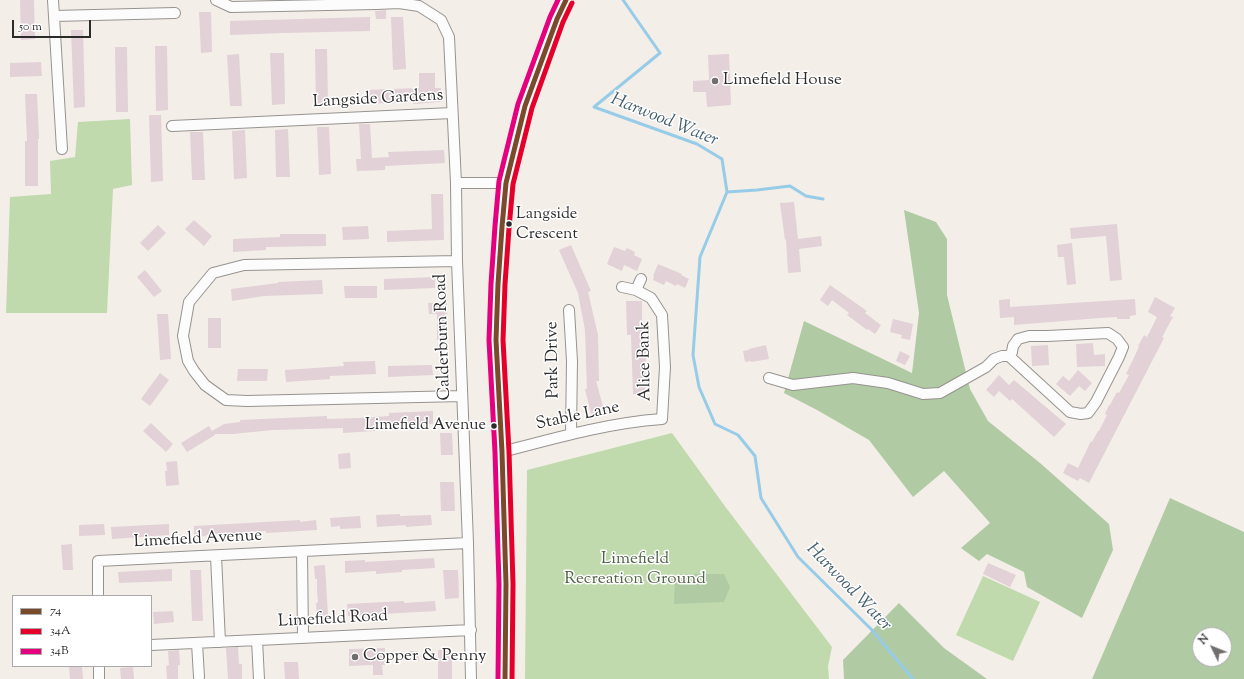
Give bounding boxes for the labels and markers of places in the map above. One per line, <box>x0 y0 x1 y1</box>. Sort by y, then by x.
place label: Limefield House <box>723 71 842 91</box>
marker: Limefield House <box>710 76 720 86</box>
place label: Langside Crescent <box>516 205 578 243</box>
marker: Langside Crescent <box>504 219 514 229</box>
place label: Limefield Avenue <box>365 416 486 436</box>
marker: Limefield Avenue <box>489 421 499 431</box>
place label: Copper & Penny <box>363 647 487 667</box>
marker: Copper & Penny <box>350 652 360 662</box>

